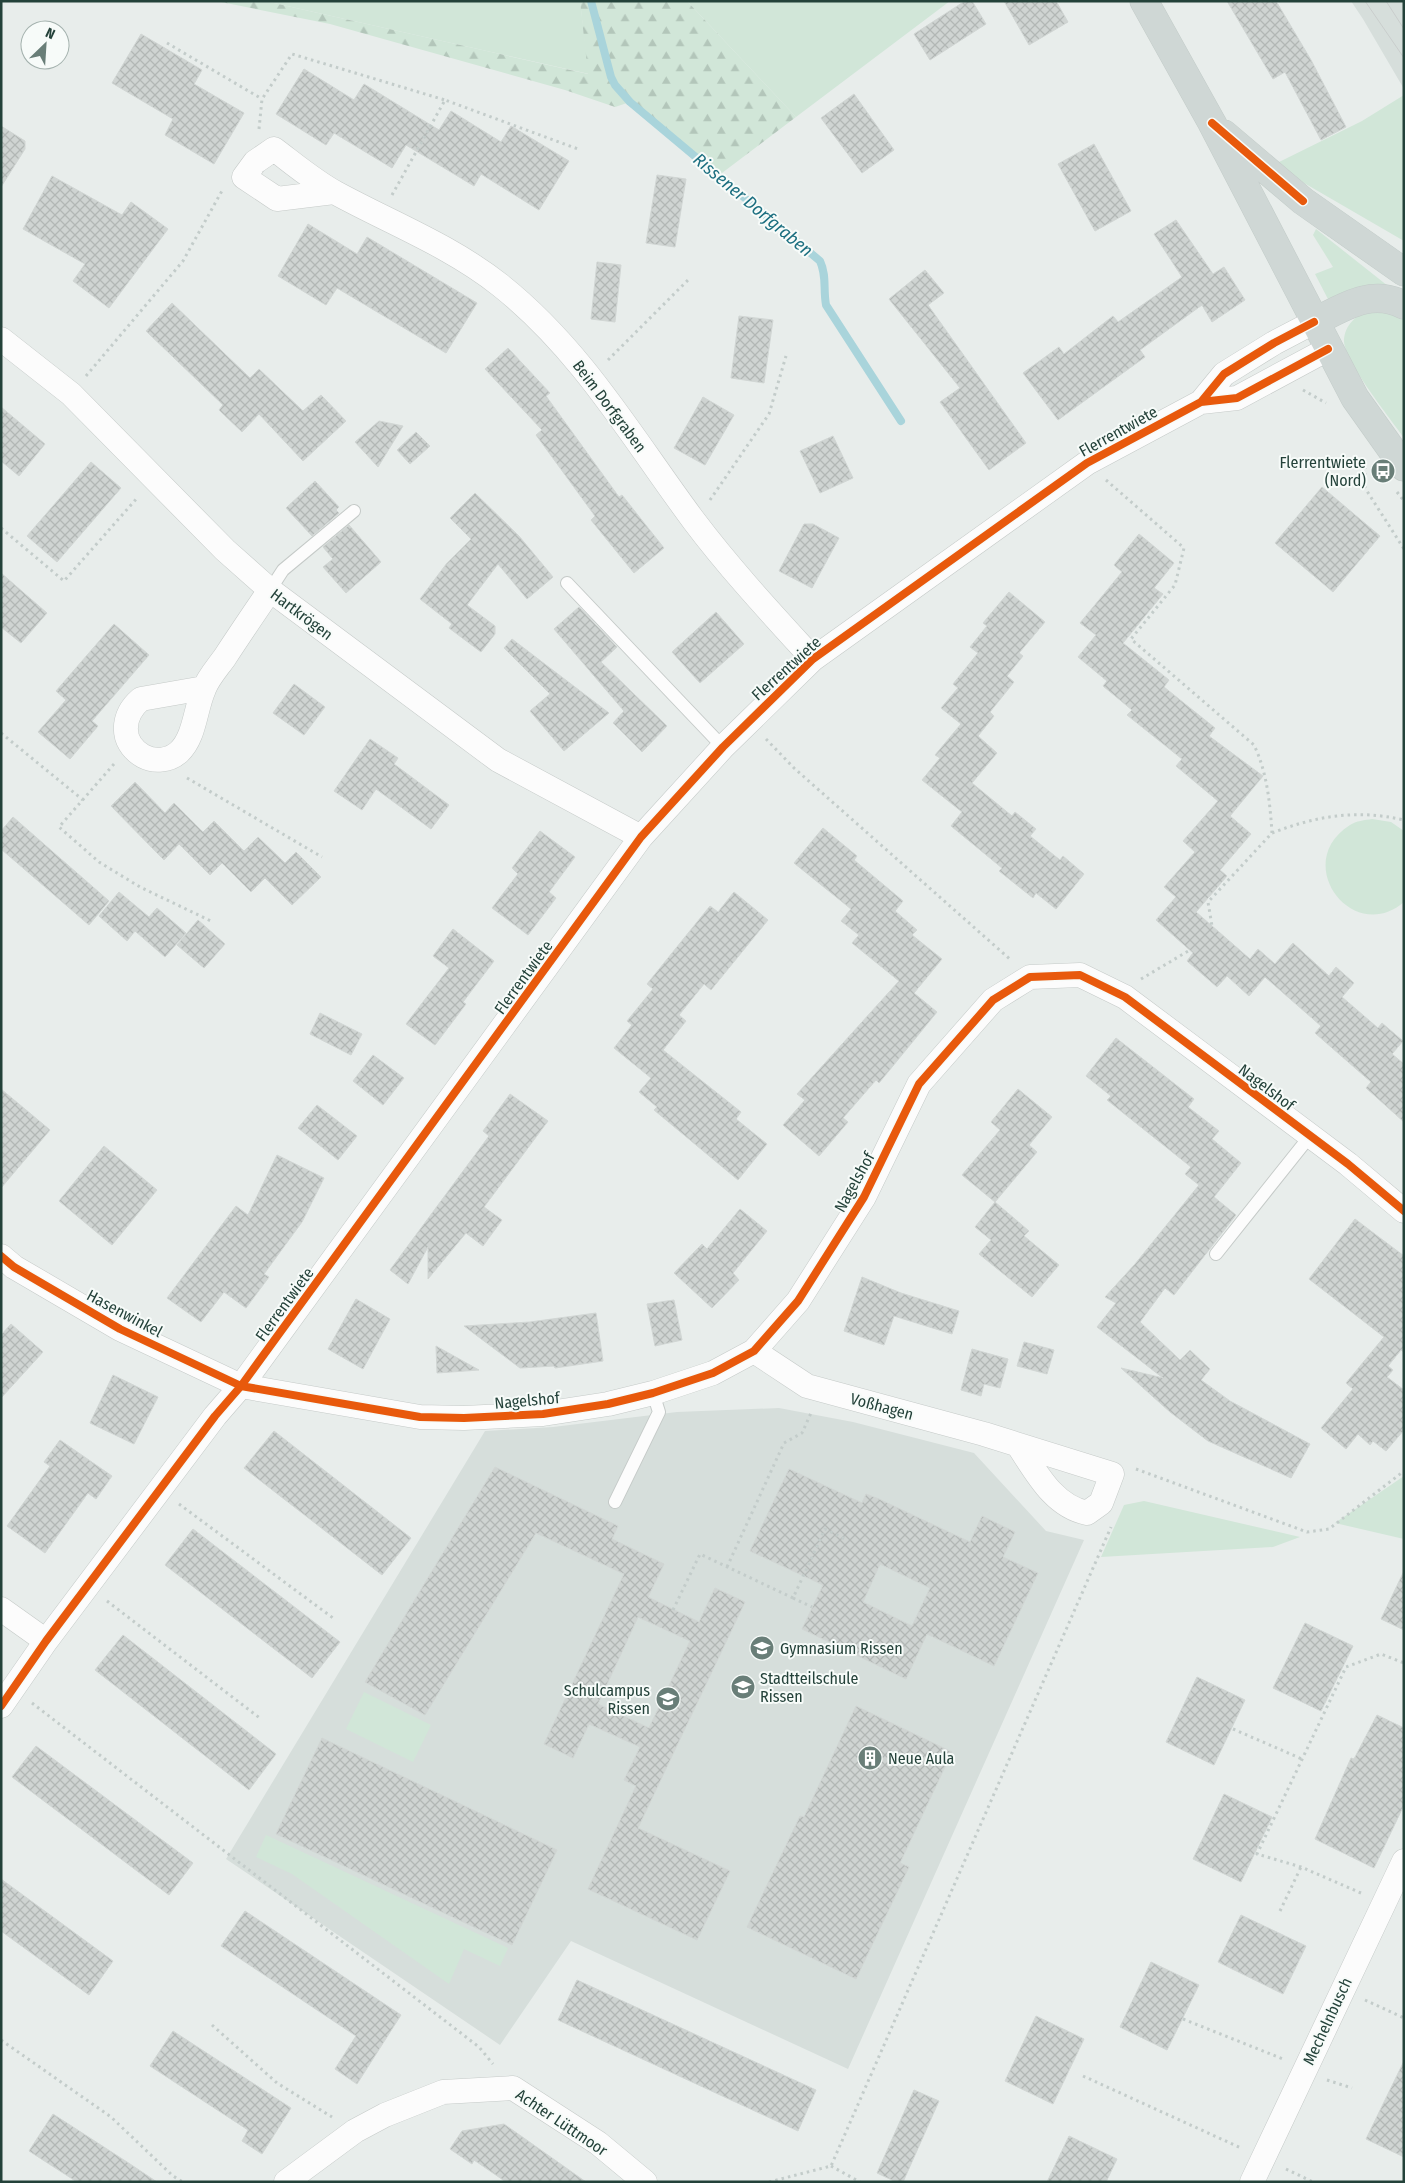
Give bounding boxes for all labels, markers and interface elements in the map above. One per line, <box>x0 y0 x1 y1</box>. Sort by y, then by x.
north arrow <box>20 20 70 70</box>
text: N <box>43 24 58 43</box>
water label: Rissener Dorfgraben <box>689 149 817 261</box>
street label: Beim Dorfgraben <box>569 357 650 456</box>
street label: Flerrentwiete <box>1076 402 1161 461</box>
place label: Flerrentwiete (Nord) <box>1280 453 1366 490</box>
bus stop icon: Flerrentwiete (Nord) <box>1370 458 1396 484</box>
street label: Hartkrögen <box>267 585 337 644</box>
street label: Flerrentwiete <box>748 632 825 704</box>
street label: Flerrentwiete <box>490 937 557 1018</box>
street label: Nagelshof <box>1235 1060 1299 1115</box>
street label: Nagelshof <box>830 1148 879 1215</box>
street label: Flerrentwiete <box>251 1264 318 1345</box>
street label: Hasenwinkel <box>84 1286 166 1341</box>
street label: Nagelshof <box>494 1388 562 1413</box>
street label: Voßhagen <box>848 1389 915 1424</box>
school or university icon: Gymnasium Rissen <box>749 1635 775 1661</box>
place label: Gymnasium Rissen <box>780 1639 903 1658</box>
place label: Stadtteilschule Rissen <box>760 1669 858 1706</box>
school or university icon: Stadtteilschule Rissen <box>730 1674 756 1700</box>
place label: Schulcampus Rissen <box>564 1681 650 1718</box>
school or university icon: Schulcampus Rissen <box>655 1686 681 1712</box>
building icon: Neue Aula <box>857 1745 883 1771</box>
place label: Neue Aula <box>888 1749 955 1768</box>
street label: Mechelnbusch <box>1299 1975 1356 2068</box>
street label: Achter Lüttmoor <box>512 2085 611 2160</box>

